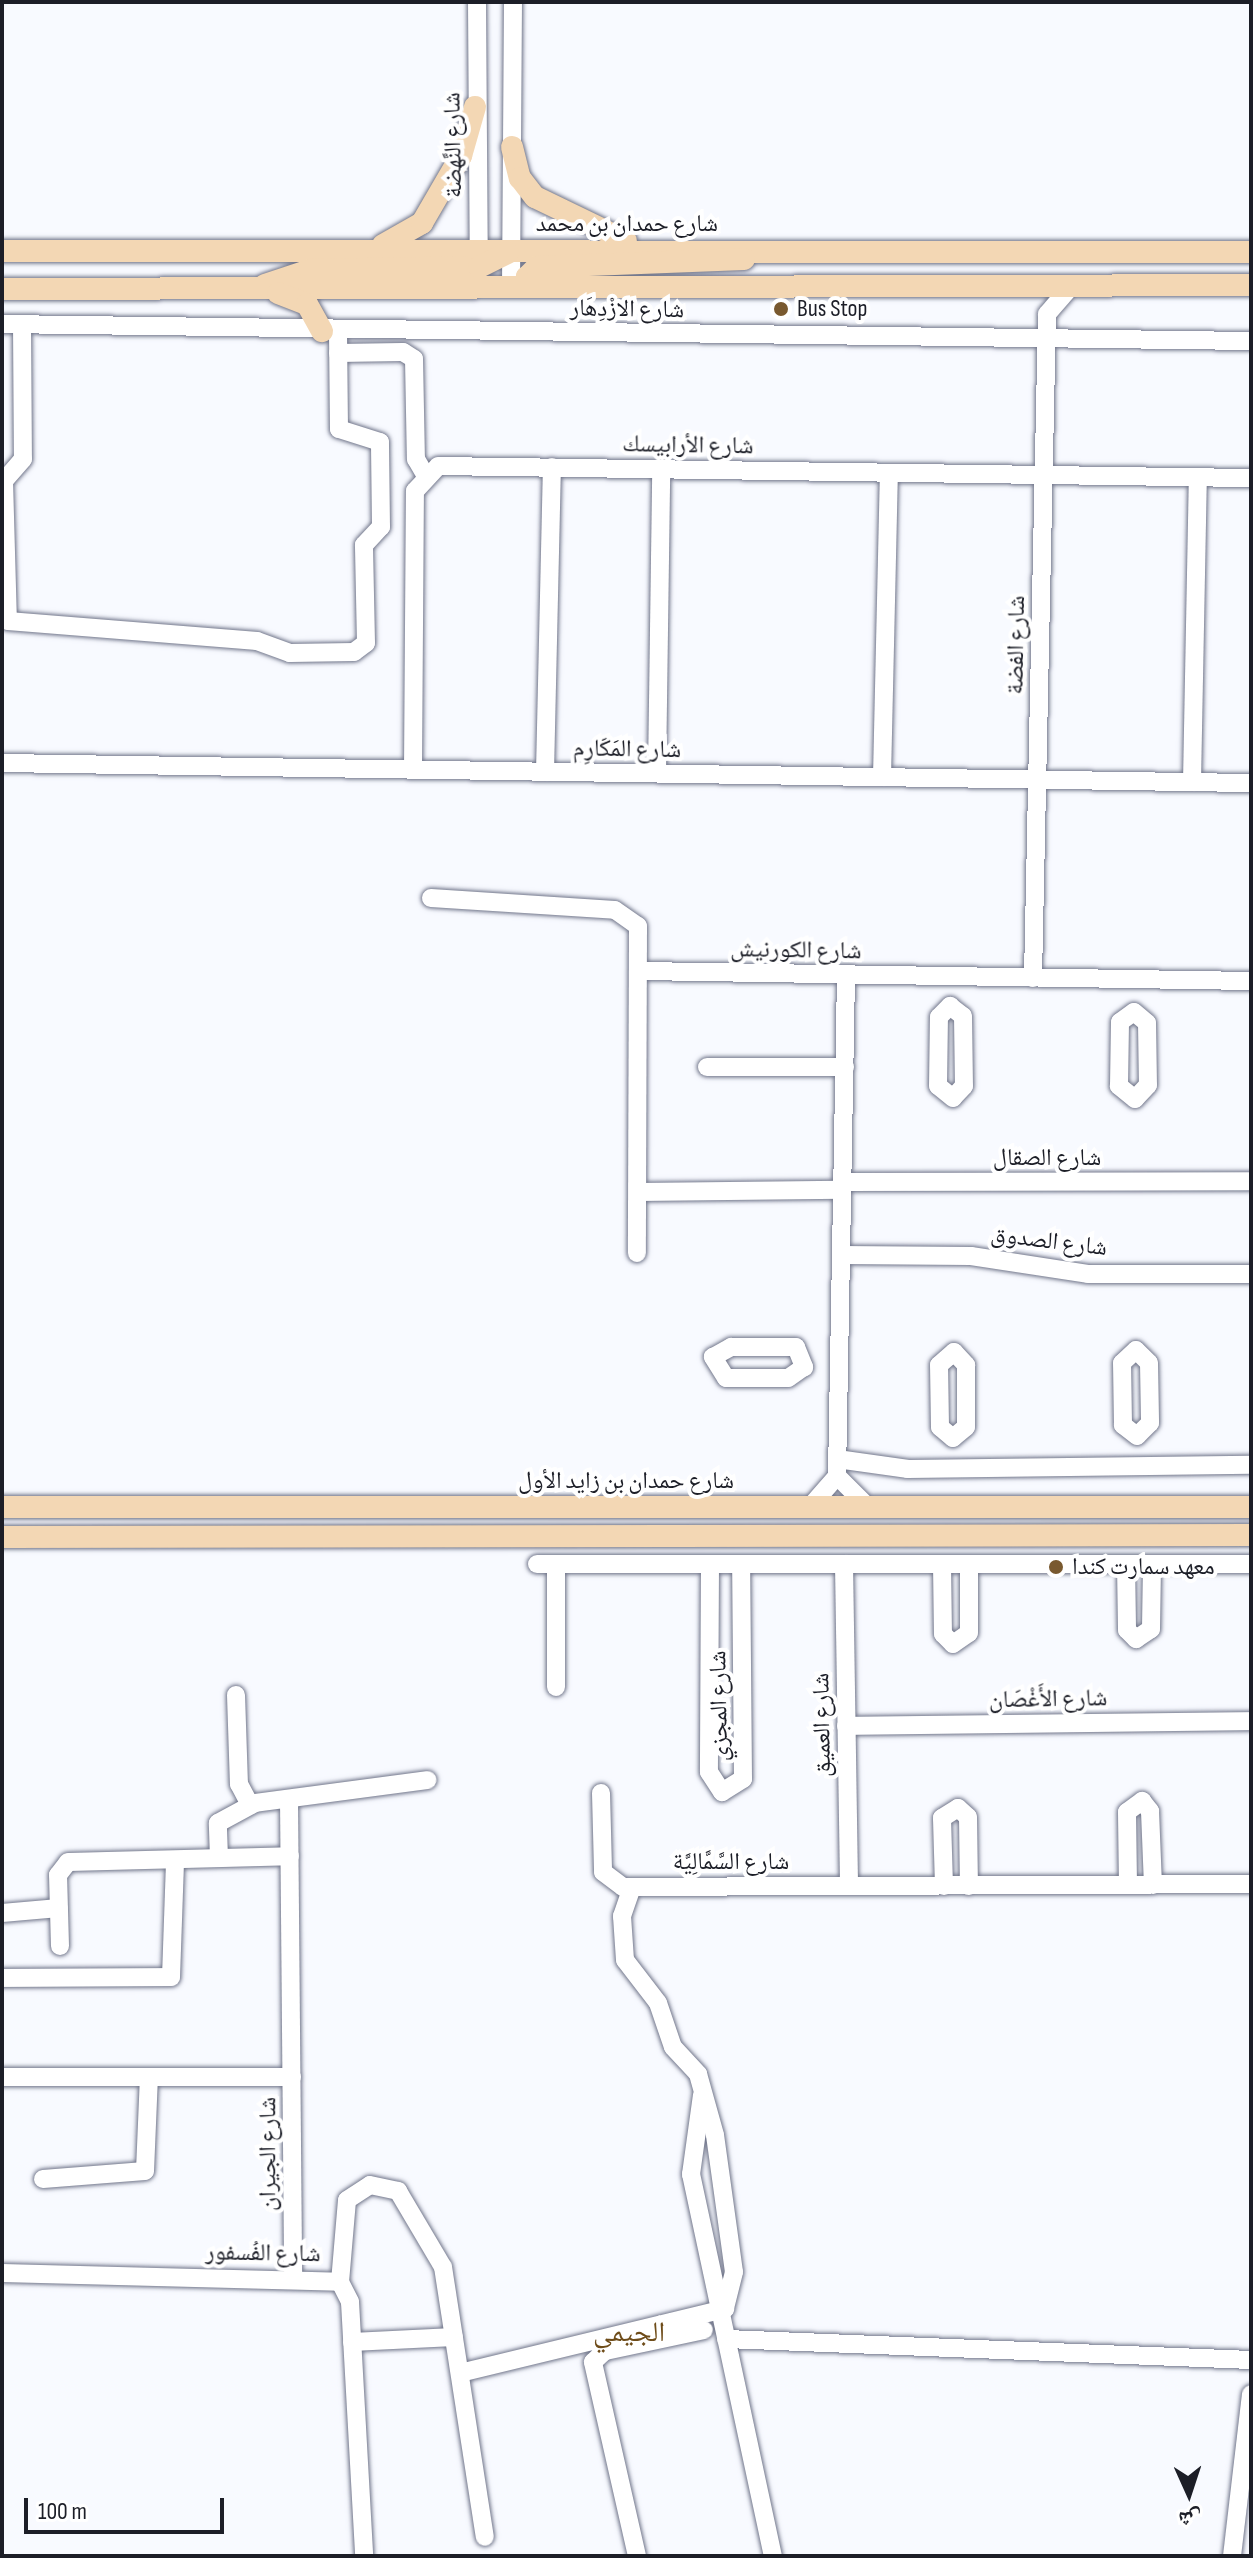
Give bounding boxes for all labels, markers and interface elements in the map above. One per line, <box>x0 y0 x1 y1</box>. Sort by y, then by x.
street label: شارع النَّهضة <box>438 92 468 198</box>
street label: شارع حمدان بن محمد <box>536 210 718 238</box>
street label: شارع الازْدِهَار <box>570 294 684 324</box>
place label: Bus Stop <box>797 295 867 323</box>
marker: Bus Stop <box>772 300 790 318</box>
street label: شارع الأرابيسك <box>622 429 754 461</box>
street label: شارع الفضة <box>1001 595 1031 695</box>
street label: شارع المَكَارِم <box>573 734 681 764</box>
street label: شارع الكورنيش <box>730 934 862 966</box>
street label: شارع الصقال <box>993 1144 1101 1172</box>
street label: شارع الصدوق <box>989 1220 1109 1262</box>
street label: شارع حمدان بن زايد الأول <box>518 1467 734 1495</box>
place label: معهد سمارت كندا <box>1072 1553 1215 1581</box>
marker: معهد سمارت كندا <box>1047 1558 1065 1576</box>
street label: شارع المجزي <box>704 1650 734 1762</box>
street label: شارع العميق <box>807 1673 837 1777</box>
street label: شارع الأَغْصَان <box>989 1684 1107 1714</box>
street label: شارع السَّمَّالِيَّة <box>673 1848 789 1876</box>
street label: شارع الجيران <box>254 2097 282 2211</box>
street label: شارع الفُسفور <box>205 2238 321 2268</box>
district label: الجيمي <box>593 2316 665 2350</box>
north arrow <box>1149 2454 1229 2534</box>
scale bar <box>28 2482 228 2532</box>
text: 100 m <box>38 2497 87 2526</box>
text: ش <box>1178 2504 1203 2533</box>

